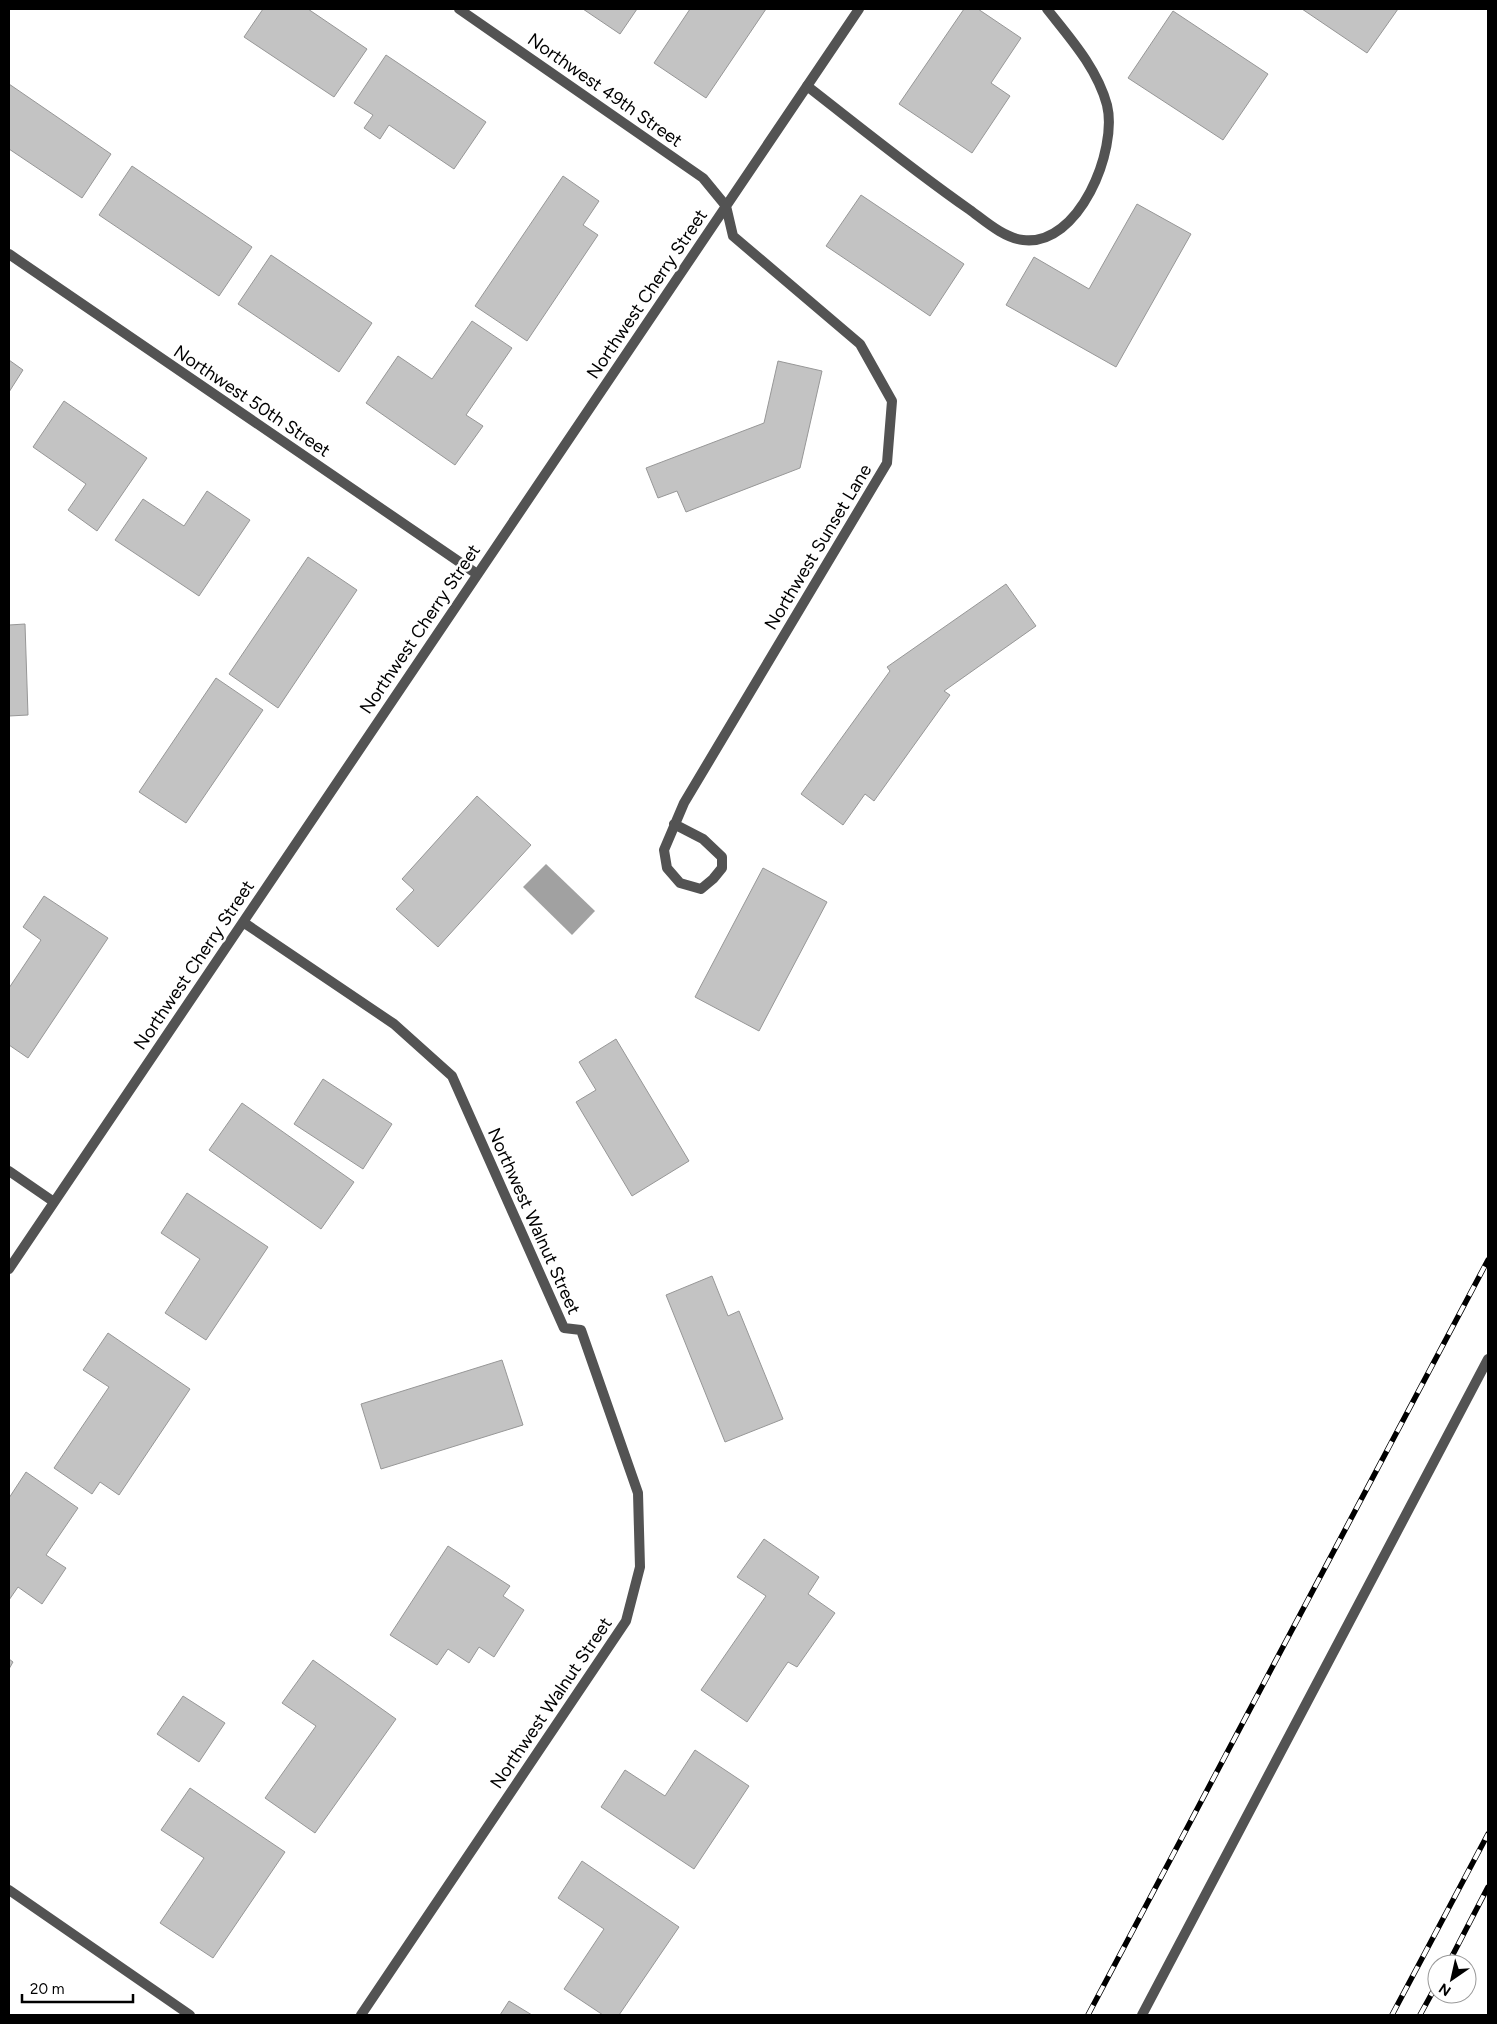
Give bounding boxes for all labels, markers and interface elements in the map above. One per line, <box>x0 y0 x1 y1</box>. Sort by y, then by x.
street label: Northwest 49th Street <box>523 28 687 152</box>
street label: Northwest Cherry Street <box>582 205 712 383</box>
street label: Northwest 50th Street <box>170 340 335 462</box>
street label: Northwest Sunset Lane <box>760 460 876 634</box>
street label: Northwest Cherry Street <box>355 540 485 718</box>
street label: Northwest Cherry Street <box>129 876 259 1054</box>
street label: Northwest Walnut Street <box>483 1124 585 1318</box>
street label: Northwest Walnut Street <box>485 1613 617 1793</box>
north arrow <box>1427 1954 1477 2004</box>
scale bar <box>22 1972 134 2004</box>
text: N <box>1436 1979 1454 1999</box>
text: 20 m <box>30 1980 64 1998</box>

